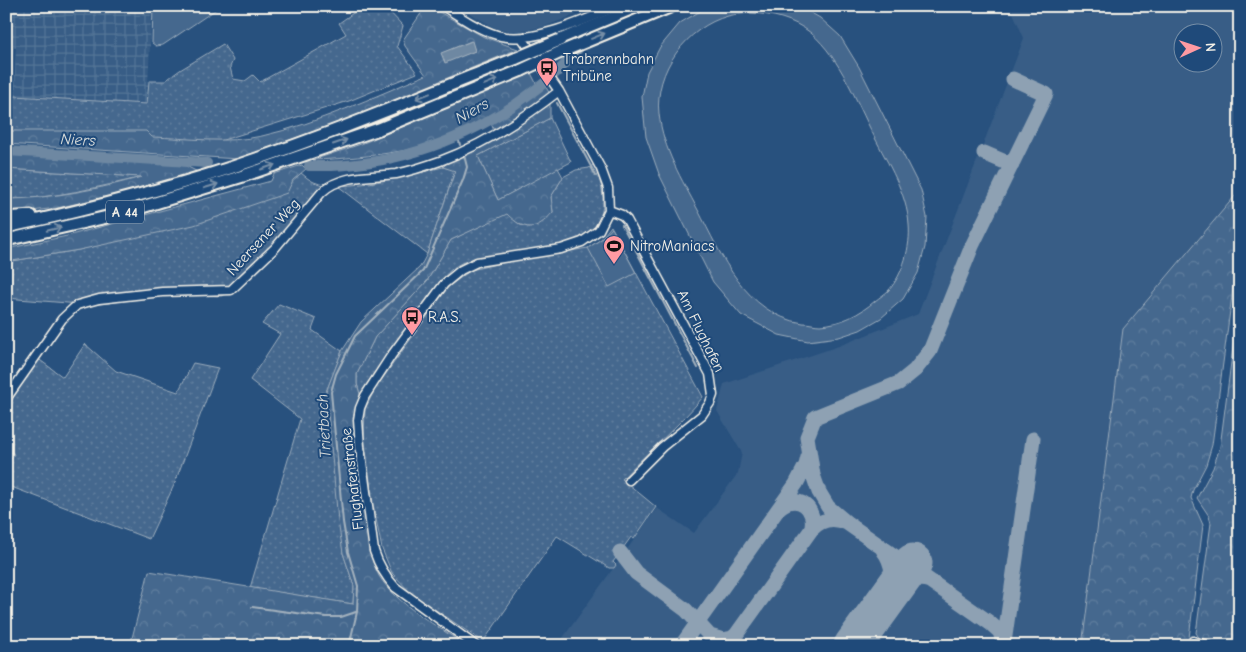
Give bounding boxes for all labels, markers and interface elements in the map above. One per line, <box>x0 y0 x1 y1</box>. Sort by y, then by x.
north arrow <box>1174 22 1224 72</box>
one-way arrow <box>591 31 606 40</box>
text: N <box>1202 42 1219 52</box>
place label: Trabrennbahn Tribüne <box>563 50 654 85</box>
bus stop icon: Trabrennbahn Tribüne <box>535 56 559 87</box>
one-way arrow <box>483 77 498 87</box>
one-way arrow <box>416 92 431 101</box>
water label: Niers <box>452 94 492 127</box>
water label: Niers <box>60 130 96 150</box>
one-way arrow <box>332 137 348 147</box>
one-way arrow <box>260 162 276 171</box>
one-way arrow <box>202 181 218 191</box>
street label: Neersener Weg <box>223 195 303 279</box>
road number: A 44 <box>106 200 144 223</box>
one-way arrow <box>45 224 61 233</box>
sports icon: NitroManiacs <box>602 234 626 265</box>
place label: NitroManiacs <box>630 237 714 255</box>
street label: Am Flughafen <box>673 287 729 375</box>
bus stop icon: R.A.S. <box>400 305 424 336</box>
place label: R.A.S. <box>428 308 461 326</box>
water label: Trietbach <box>313 393 335 459</box>
street label: Flughafenstraße <box>337 427 367 531</box>

